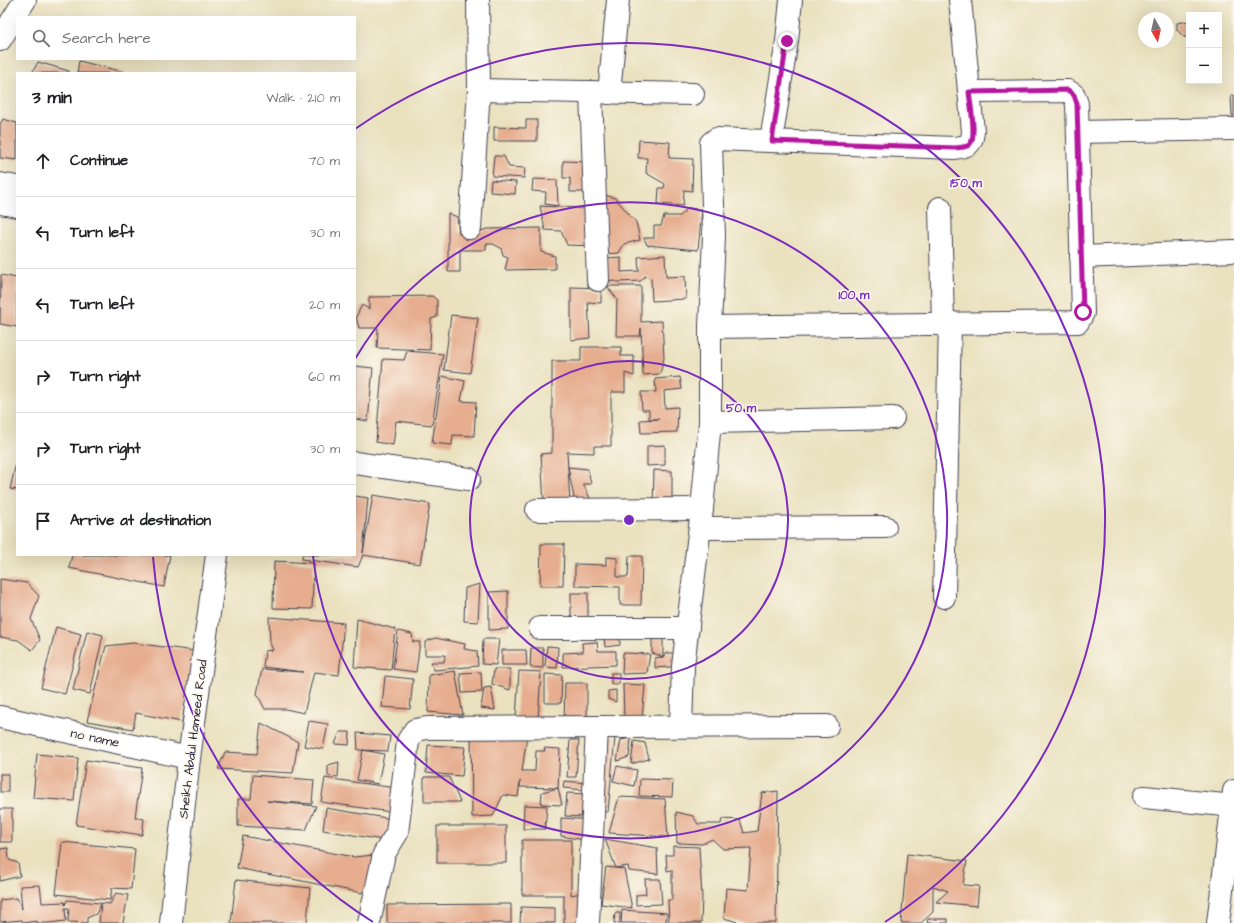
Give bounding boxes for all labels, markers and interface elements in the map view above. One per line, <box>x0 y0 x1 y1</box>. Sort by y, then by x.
north arrow <box>1138 12 1174 48</box>
map controls <box>1186 12 1222 84</box>
button: + <box>1186 12 1222 48</box>
search box <box>16 16 356 60</box>
icon: search <box>30 27 52 49</box>
text: Search here <box>62 28 151 49</box>
route end <box>778 32 796 50</box>
button: − <box>1186 48 1222 84</box>
text: 3 min <box>32 86 72 110</box>
text: Walk · 210 m <box>266 89 340 107</box>
icon: ahead <box>32 150 54 172</box>
text: Continue <box>70 150 128 171</box>
text: 70 m <box>308 152 340 170</box>
text: 150 m <box>950 175 983 192</box>
icon: left <box>32 222 54 244</box>
text: Turn left <box>70 222 134 243</box>
text: 30 m <box>310 224 340 242</box>
text: 100 m <box>839 287 870 304</box>
icon: left <box>32 294 54 316</box>
text: Turn left <box>70 294 134 315</box>
text: 20 m <box>309 296 340 314</box>
route start <box>1074 303 1092 321</box>
icon: right <box>32 366 54 388</box>
text: Turn right <box>70 366 141 387</box>
text: 60 m <box>308 368 340 386</box>
text: 50 m <box>726 400 757 417</box>
icon: right <box>32 438 54 460</box>
text: Turn right <box>70 438 141 459</box>
text: 30 m <box>310 440 340 458</box>
icon: arrive <box>32 510 54 532</box>
text: Arrive at destination <box>70 510 211 531</box>
centre of rings <box>622 513 636 527</box>
street label: Sheikh Abdul Hameed Road <box>174 658 212 819</box>
street label: no name <box>69 724 121 752</box>

